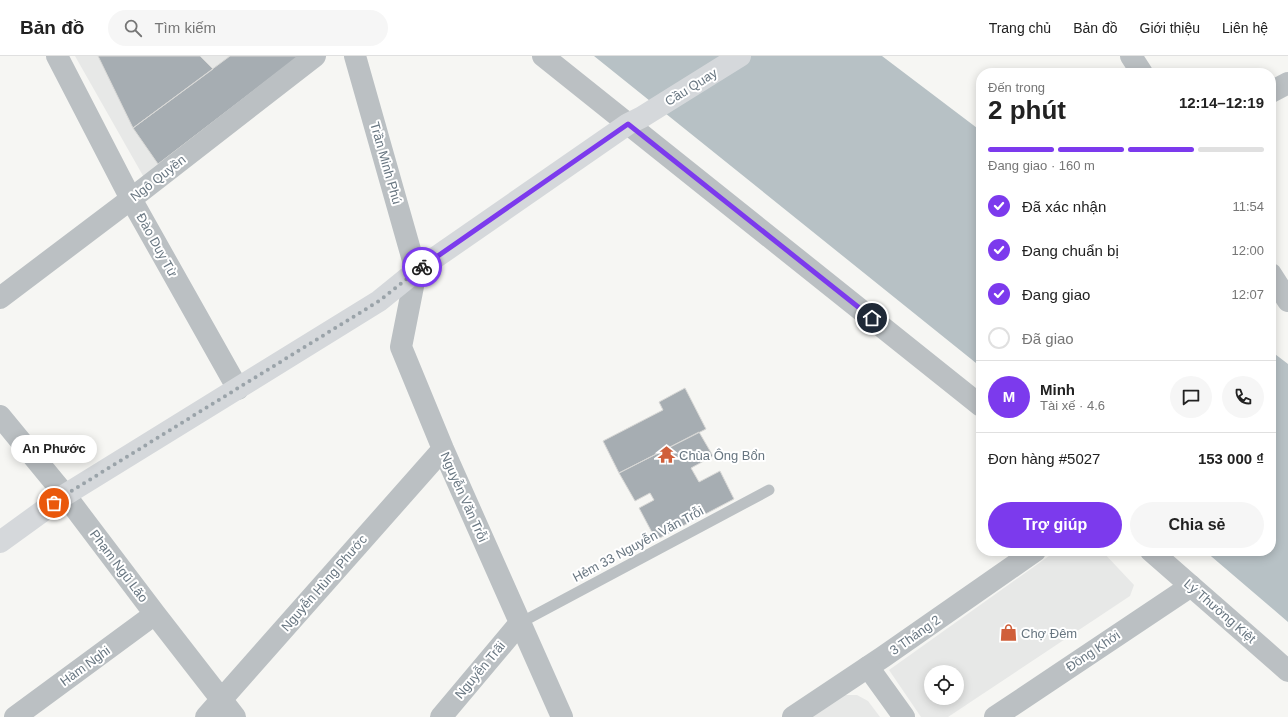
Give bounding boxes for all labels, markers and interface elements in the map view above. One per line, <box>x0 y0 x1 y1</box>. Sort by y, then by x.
search box <box>108 10 388 46</box>
text: Bản đồ <box>20 17 84 38</box>
icon: search <box>122 17 144 39</box>
text: Tìm kiếm <box>154 19 216 36</box>
text: Trang chủ <box>989 20 1051 36</box>
text: Bản đồ <box>1073 20 1118 36</box>
text: Giới thiệu <box>1140 20 1200 36</box>
text: Liên hệ <box>1222 20 1268 36</box>
street label: Cầu Quay <box>662 65 720 109</box>
text: Đến trong <box>988 80 1045 95</box>
text: 12:14–12:19 <box>1179 94 1264 111</box>
text: 2 phút <box>988 95 1066 125</box>
street label: Trần Minh Phú <box>367 120 405 206</box>
street label: Ngô Quyền <box>127 152 189 204</box>
text: Đang giao · 160 m <box>988 158 1095 173</box>
icon: check <box>988 195 1010 217</box>
text: Đã xác nhận <box>1022 198 1106 215</box>
text: 11:54 <box>1232 199 1264 214</box>
street label: Đào Duy Từ <box>133 210 181 280</box>
icon: check <box>988 239 1010 261</box>
text: Đang chuẩn bị <box>1022 242 1119 259</box>
text: 12:00 <box>1231 243 1264 258</box>
courier <box>402 247 442 287</box>
icon: bike <box>411 256 433 278</box>
icon: check <box>988 283 1010 305</box>
text: Đang giao <box>1022 286 1090 303</box>
text: 12:07 <box>1231 287 1264 302</box>
pin <box>855 301 889 335</box>
icon: home <box>861 307 883 329</box>
text: Đã giao <box>1022 330 1074 347</box>
button: chat <box>1170 376 1212 418</box>
button: phone <box>1222 376 1264 418</box>
text: Minh <box>1040 381 1075 398</box>
text: M <box>1003 388 1015 405</box>
text: Tài xế · 4.6 <box>1040 398 1105 413</box>
callout: An Phước <box>11 435 97 463</box>
text: An Phước <box>22 441 86 456</box>
temple icon: Chùa Ông Bổn <box>656 445 676 465</box>
place label: Chùa Ông Bổn <box>679 448 765 463</box>
street label: Nguyễn Văn Trỗi <box>437 450 491 544</box>
text: Đơn hàng #5027 <box>988 450 1100 467</box>
text: 153 000 ₫ <box>1198 450 1264 467</box>
pin <box>37 486 71 520</box>
icon: bag <box>43 492 65 514</box>
button: Trợ giúp <box>988 502 1122 548</box>
button: Chia sẻ <box>1130 502 1264 548</box>
street label: Hẻm 33 Nguyễn Văn Trỗi <box>570 503 706 585</box>
street label: Phạm Ngũ Lão <box>87 527 151 605</box>
street label: Nguyễn Hùng Phước <box>278 531 370 634</box>
street label: Lý Thường Kiệt <box>1181 576 1259 646</box>
street label: 3 Tháng 2 <box>887 612 943 658</box>
shop icon: Chợ Đêm <box>998 623 1018 643</box>
place label: Chợ Đêm <box>1021 626 1077 641</box>
street label: Đồng Khởi <box>1063 627 1123 675</box>
street label: Nguyễn Trãi <box>452 638 508 702</box>
street label: Hàm Nghi <box>57 643 113 689</box>
map controls <box>924 665 964 705</box>
button: locate <box>924 665 964 705</box>

